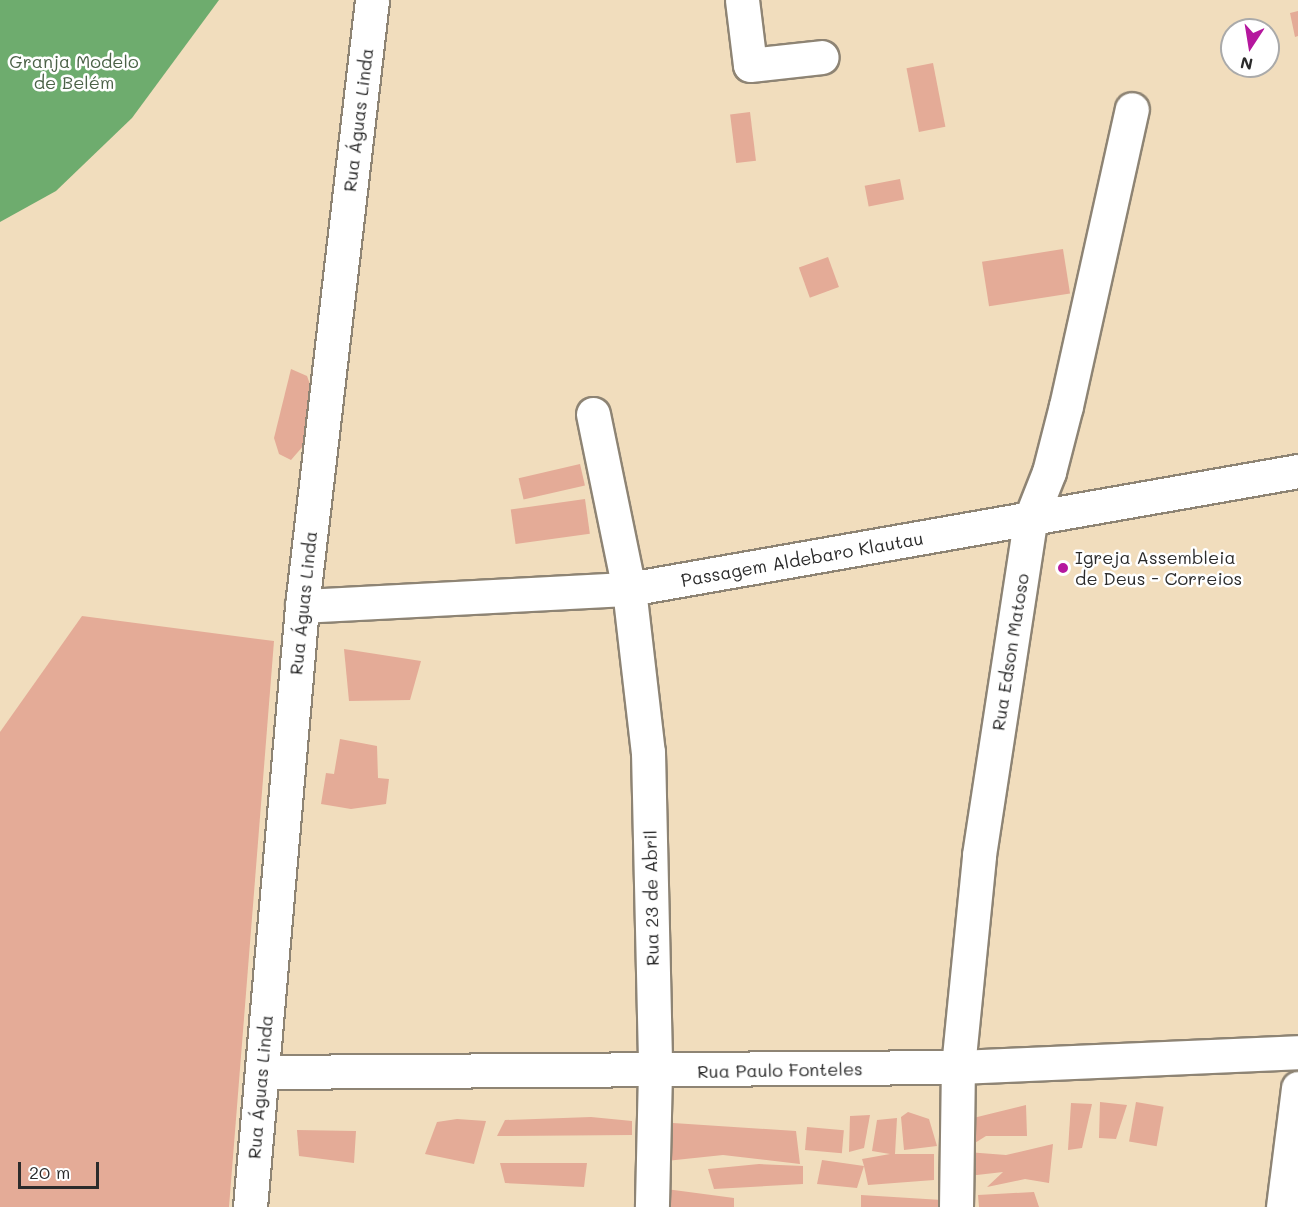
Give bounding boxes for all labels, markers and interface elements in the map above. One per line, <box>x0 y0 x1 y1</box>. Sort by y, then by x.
north arrow <box>1220 18 1280 78</box>
street label: Rua Águas Linda <box>338 47 378 193</box>
park label: Granja Modelo de Belém <box>9 51 139 94</box>
text: N <box>1238 53 1255 76</box>
street label: Passagem Aldebaro Klautau <box>679 527 925 591</box>
street label: Rua Águas Linda <box>285 530 321 676</box>
place label: Igreja Assembleia de Deus - Correios <box>1075 547 1242 590</box>
marker: Igreja Assembleia de Deus - Correios <box>1056 561 1070 575</box>
street label: Rua Edson Matoso <box>987 572 1033 732</box>
street label: Rua 23 de Abril <box>639 830 663 966</box>
street label: Rua Águas Linda <box>243 1014 277 1160</box>
street label: Rua Paulo Fonteles <box>697 1058 863 1082</box>
scale bar <box>21 1150 102 1188</box>
text: 20 m <box>29 1160 70 1184</box>

